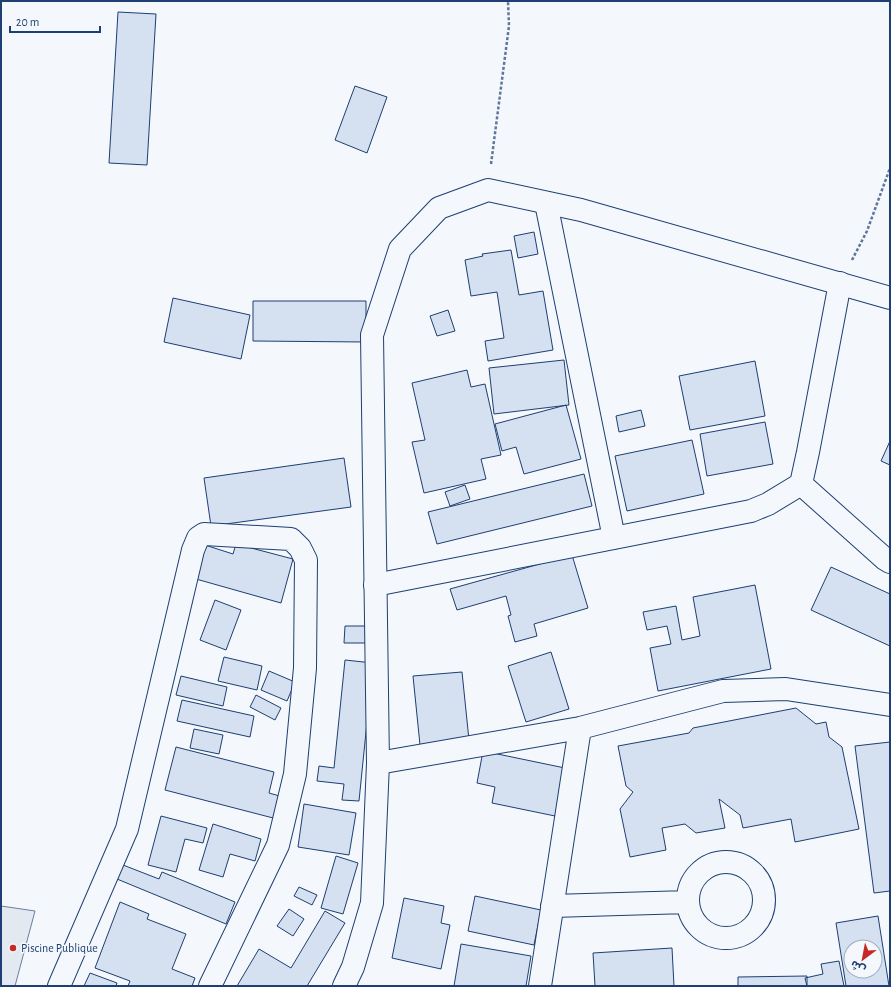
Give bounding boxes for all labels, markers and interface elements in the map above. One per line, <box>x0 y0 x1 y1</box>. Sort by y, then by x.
scale bar <box>10 8 100 34</box>
text: 20 m <box>16 16 39 28</box>
north arrow <box>843 939 883 979</box>
place label: Piscine Publique <box>21 942 98 954</box>
marker: Piscine Publique <box>8 943 18 953</box>
text: ش <box>849 958 868 976</box>

